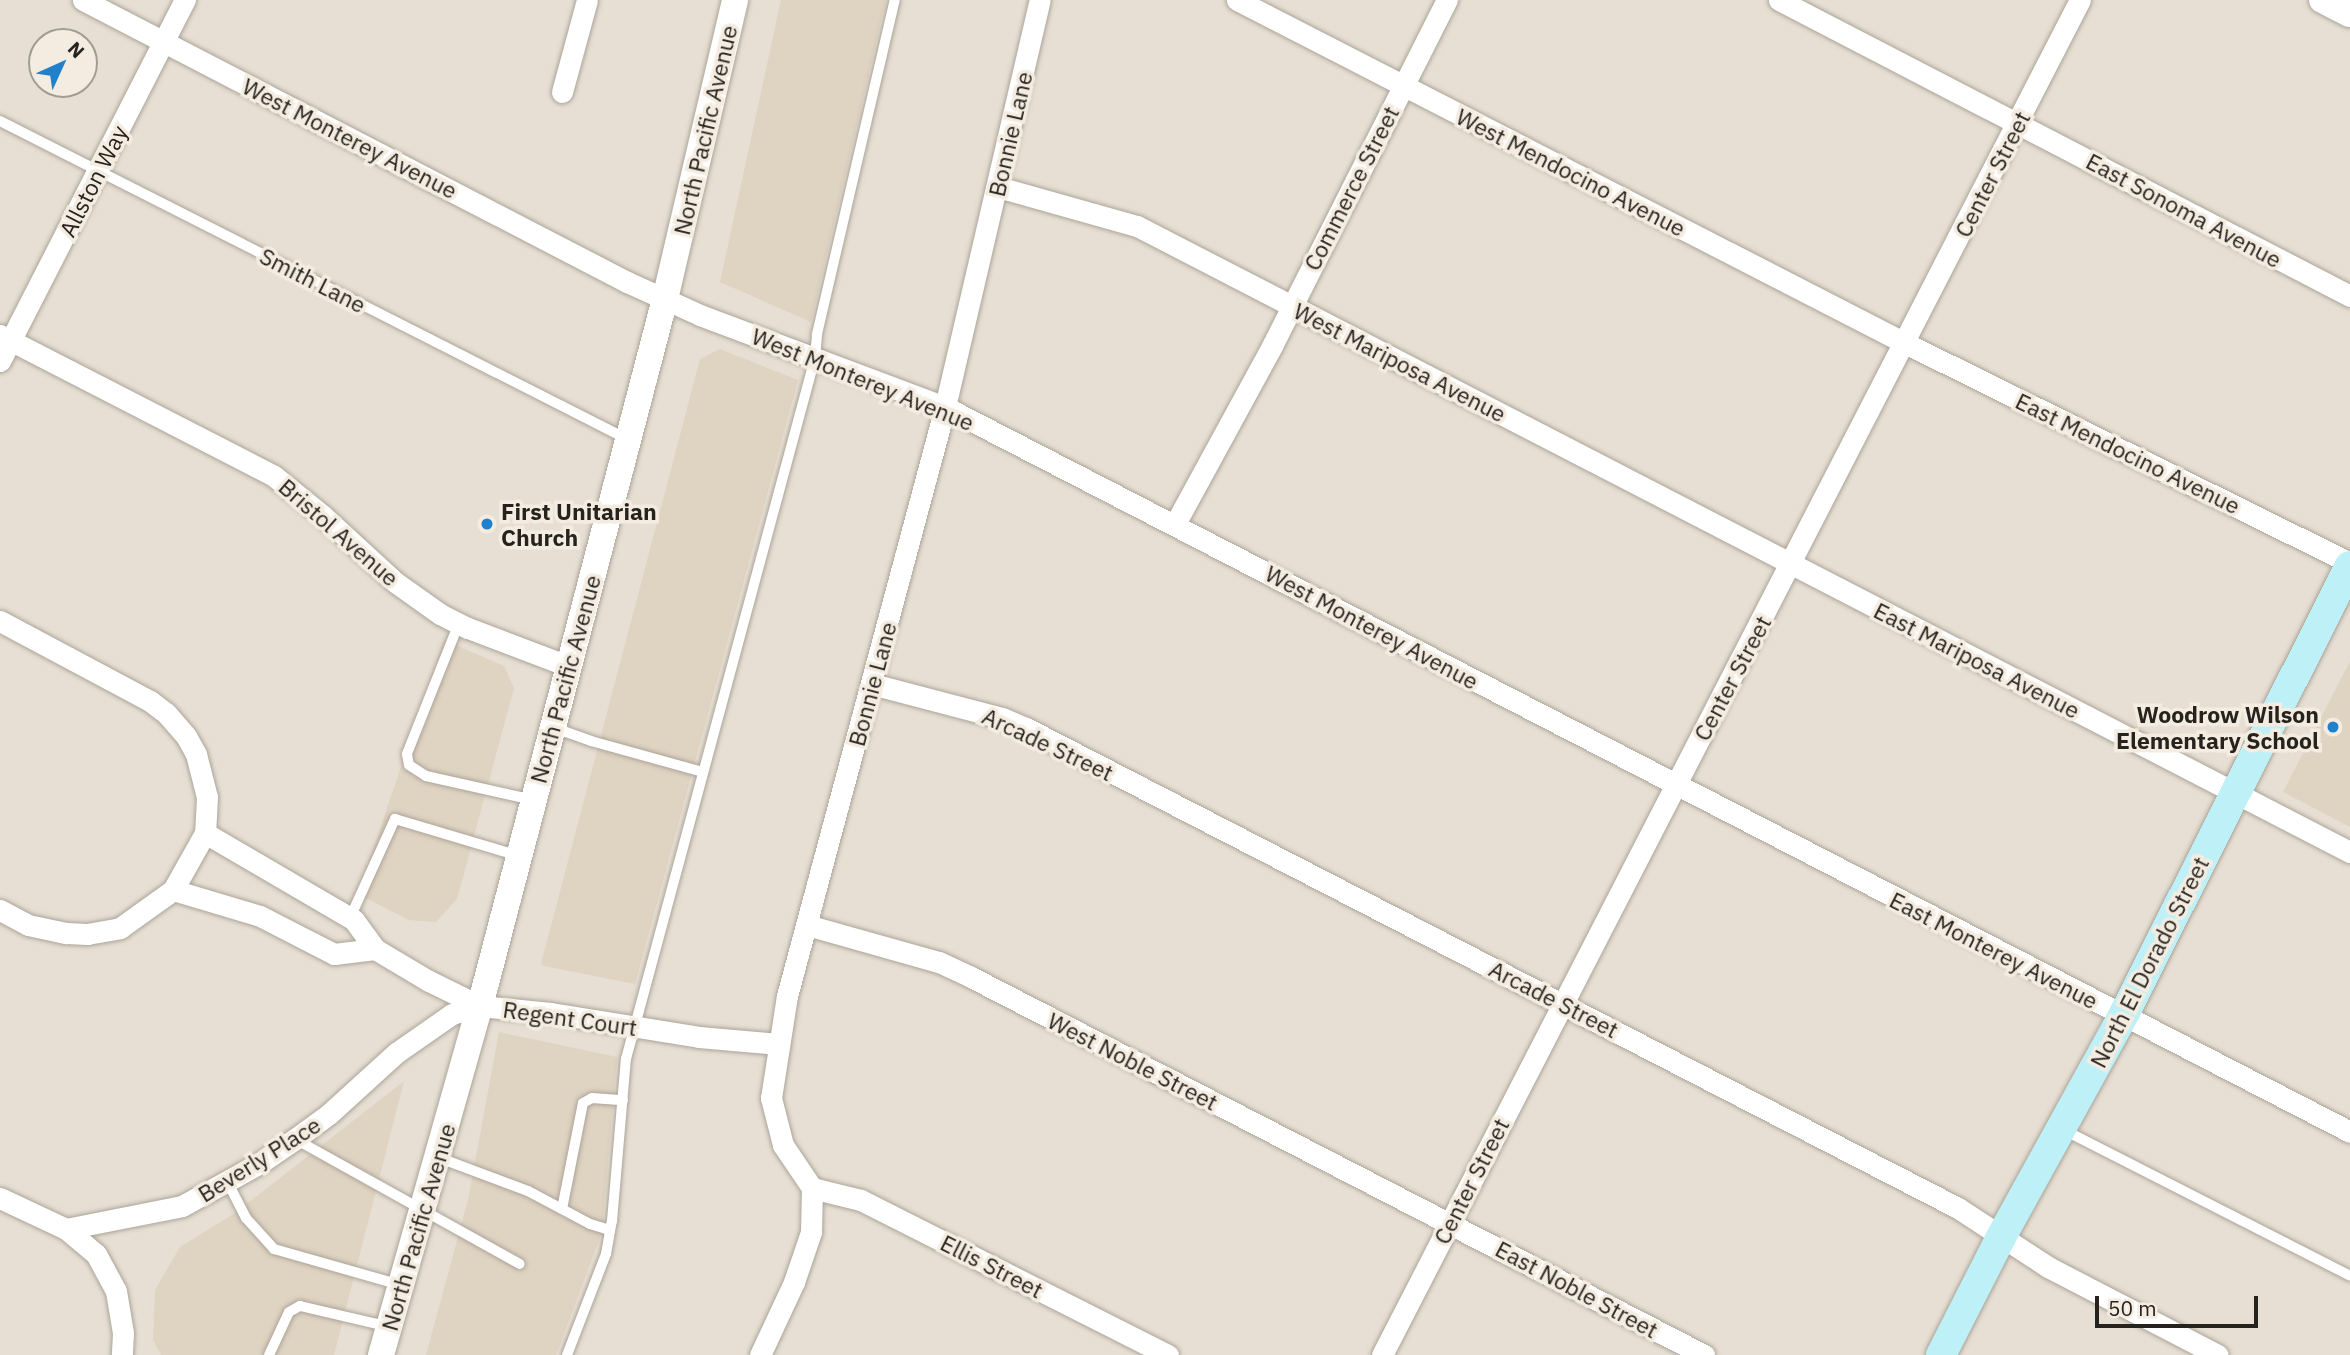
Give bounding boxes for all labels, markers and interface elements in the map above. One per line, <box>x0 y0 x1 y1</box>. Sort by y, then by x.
street label: North Pacific Avenue <box>667 22 743 238</box>
north arrow <box>28 28 98 98</box>
text: N <box>63 36 90 63</box>
street label: Bonnie Lane <box>982 69 1038 199</box>
street label: West Monterey Avenue <box>238 72 462 204</box>
street label: Commerce Street <box>1298 101 1404 275</box>
street label: West Mendocino Avenue <box>1452 102 1690 242</box>
street label: Center Street <box>1948 106 2036 242</box>
street label: Allston Way <box>53 121 133 241</box>
street label: East Sonoma Avenue <box>2082 147 2286 273</box>
street label: Smith Lane <box>255 242 371 318</box>
street label: West Mariposa Avenue <box>1289 296 1511 428</box>
street label: West Monterey Avenue <box>748 322 978 436</box>
street label: East Mendocino Avenue <box>2011 387 2245 519</box>
street label: Bristol Avenue <box>273 473 405 591</box>
place label: First Unitarian Church <box>501 497 657 551</box>
marker: First Unitarian Church <box>479 516 495 532</box>
street label: West Monterey Avenue <box>1261 559 1483 695</box>
street label: North Pacific Avenue <box>524 572 606 786</box>
street label: East Mariposa Avenue <box>1869 596 2085 724</box>
street label: Center Street <box>1688 611 1776 745</box>
street label: Bonnie Lane <box>842 619 902 749</box>
place label: Woodrow Wilson Elementary School <box>2116 700 2319 754</box>
street label: Arcade Street <box>978 702 1118 786</box>
marker: Woodrow Wilson Elementary School <box>2325 719 2341 735</box>
street label: North El Dorado Street <box>2084 852 2214 1072</box>
street label: East Monterey Avenue <box>1885 885 2103 1015</box>
street label: Arcade Street <box>1485 955 1623 1043</box>
street label: Regent Court <box>501 995 639 1041</box>
street label: West Noble Street <box>1043 1006 1223 1116</box>
street label: Beverly Place <box>193 1110 325 1208</box>
street label: Center Street <box>1427 1113 1515 1249</box>
street label: North Pacific Avenue <box>375 1120 461 1334</box>
street label: Ellis Street <box>936 1228 1048 1304</box>
street label: East Noble Street <box>1491 1235 1663 1343</box>
scale bar <box>2098 1282 2261 1326</box>
text: 50 m <box>2108 1294 2157 1322</box>

